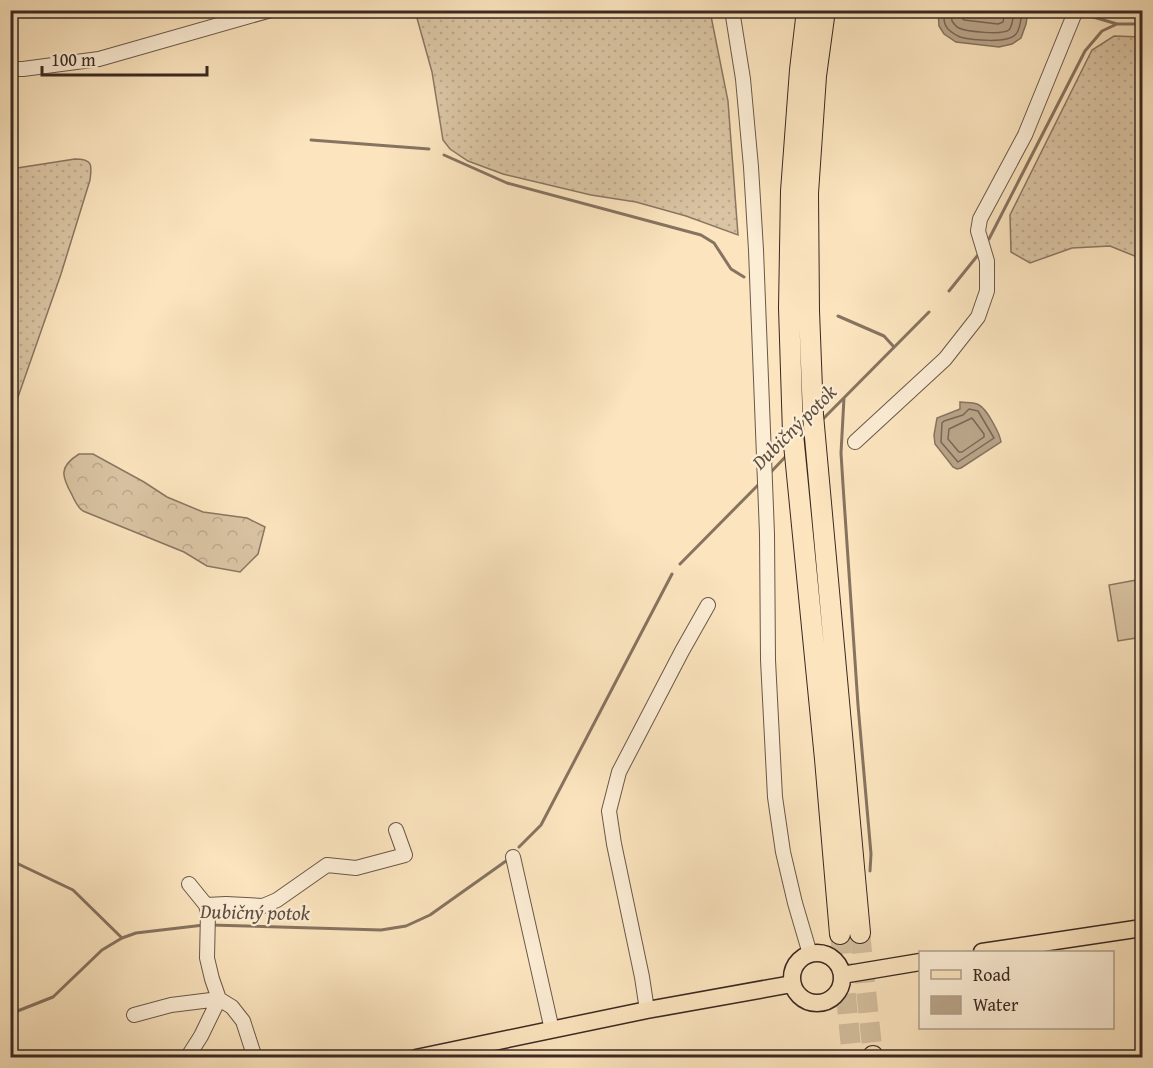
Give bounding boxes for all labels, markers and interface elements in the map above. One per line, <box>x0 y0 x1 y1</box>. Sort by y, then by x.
scale bar <box>42 39 207 77</box>
text: 100 m <box>51 46 96 73</box>
water label: Dubičný potok <box>744 377 843 476</box>
water label: Dubičný potok <box>199 896 311 927</box>
legend <box>919 951 1114 1029</box>
text: Road <box>973 961 1011 988</box>
text: Water <box>973 991 1019 1018</box>

